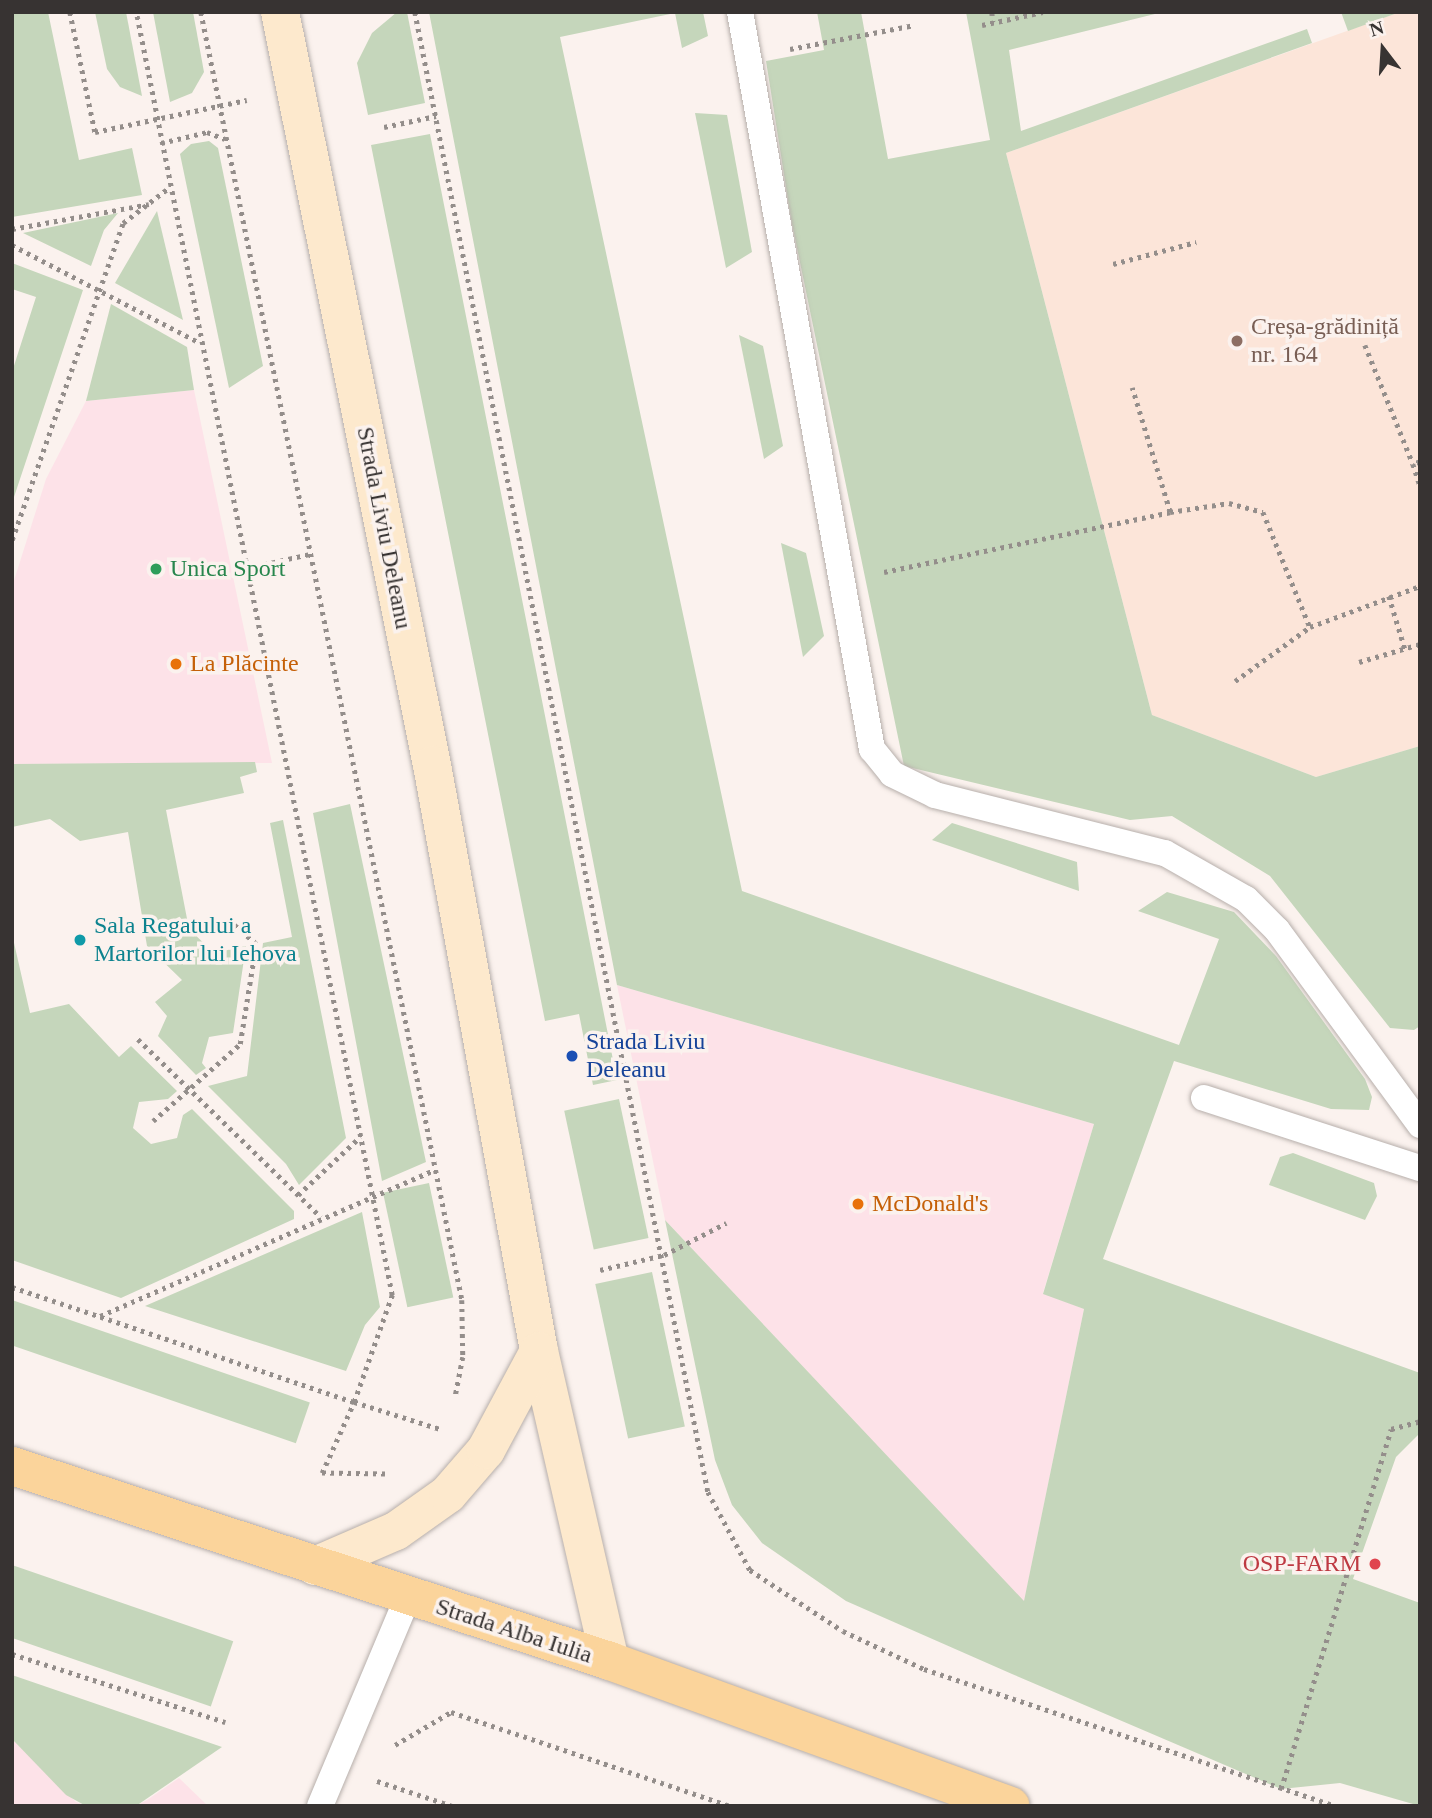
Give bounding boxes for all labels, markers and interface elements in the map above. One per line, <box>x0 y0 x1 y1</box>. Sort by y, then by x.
north arrow <box>1348 14 1418 84</box>
text: N <box>1367 16 1386 40</box>
place label: Creșa-grădiniță nr. 164 <box>1251 313 1399 369</box>
marker: Creșa-grădiniță nr. 164 <box>1229 333 1245 349</box>
street label: Strada Liviu Deleanu <box>350 425 418 631</box>
place label: Unica Sport <box>170 555 285 583</box>
marker: Unica Sport <box>148 561 164 577</box>
place label: La Plăcinte <box>190 650 299 678</box>
marker: La Plăcinte <box>168 656 184 672</box>
place label: Sala Regatului a Martorilor lui Iehova <box>94 912 297 968</box>
marker: Sala Regatului a Martorilor lui Iehova <box>72 932 88 948</box>
place label: Strada Liviu Deleanu <box>586 1028 705 1084</box>
marker: Strada Liviu Deleanu <box>564 1048 580 1064</box>
place label: McDonald's <box>872 1190 988 1218</box>
marker: McDonald's <box>850 1196 866 1212</box>
place label: OSP-FARM <box>1243 1550 1361 1578</box>
marker: OSP-FARM <box>1367 1556 1383 1572</box>
street label: Strada Alba Iulia <box>432 1592 596 1670</box>

